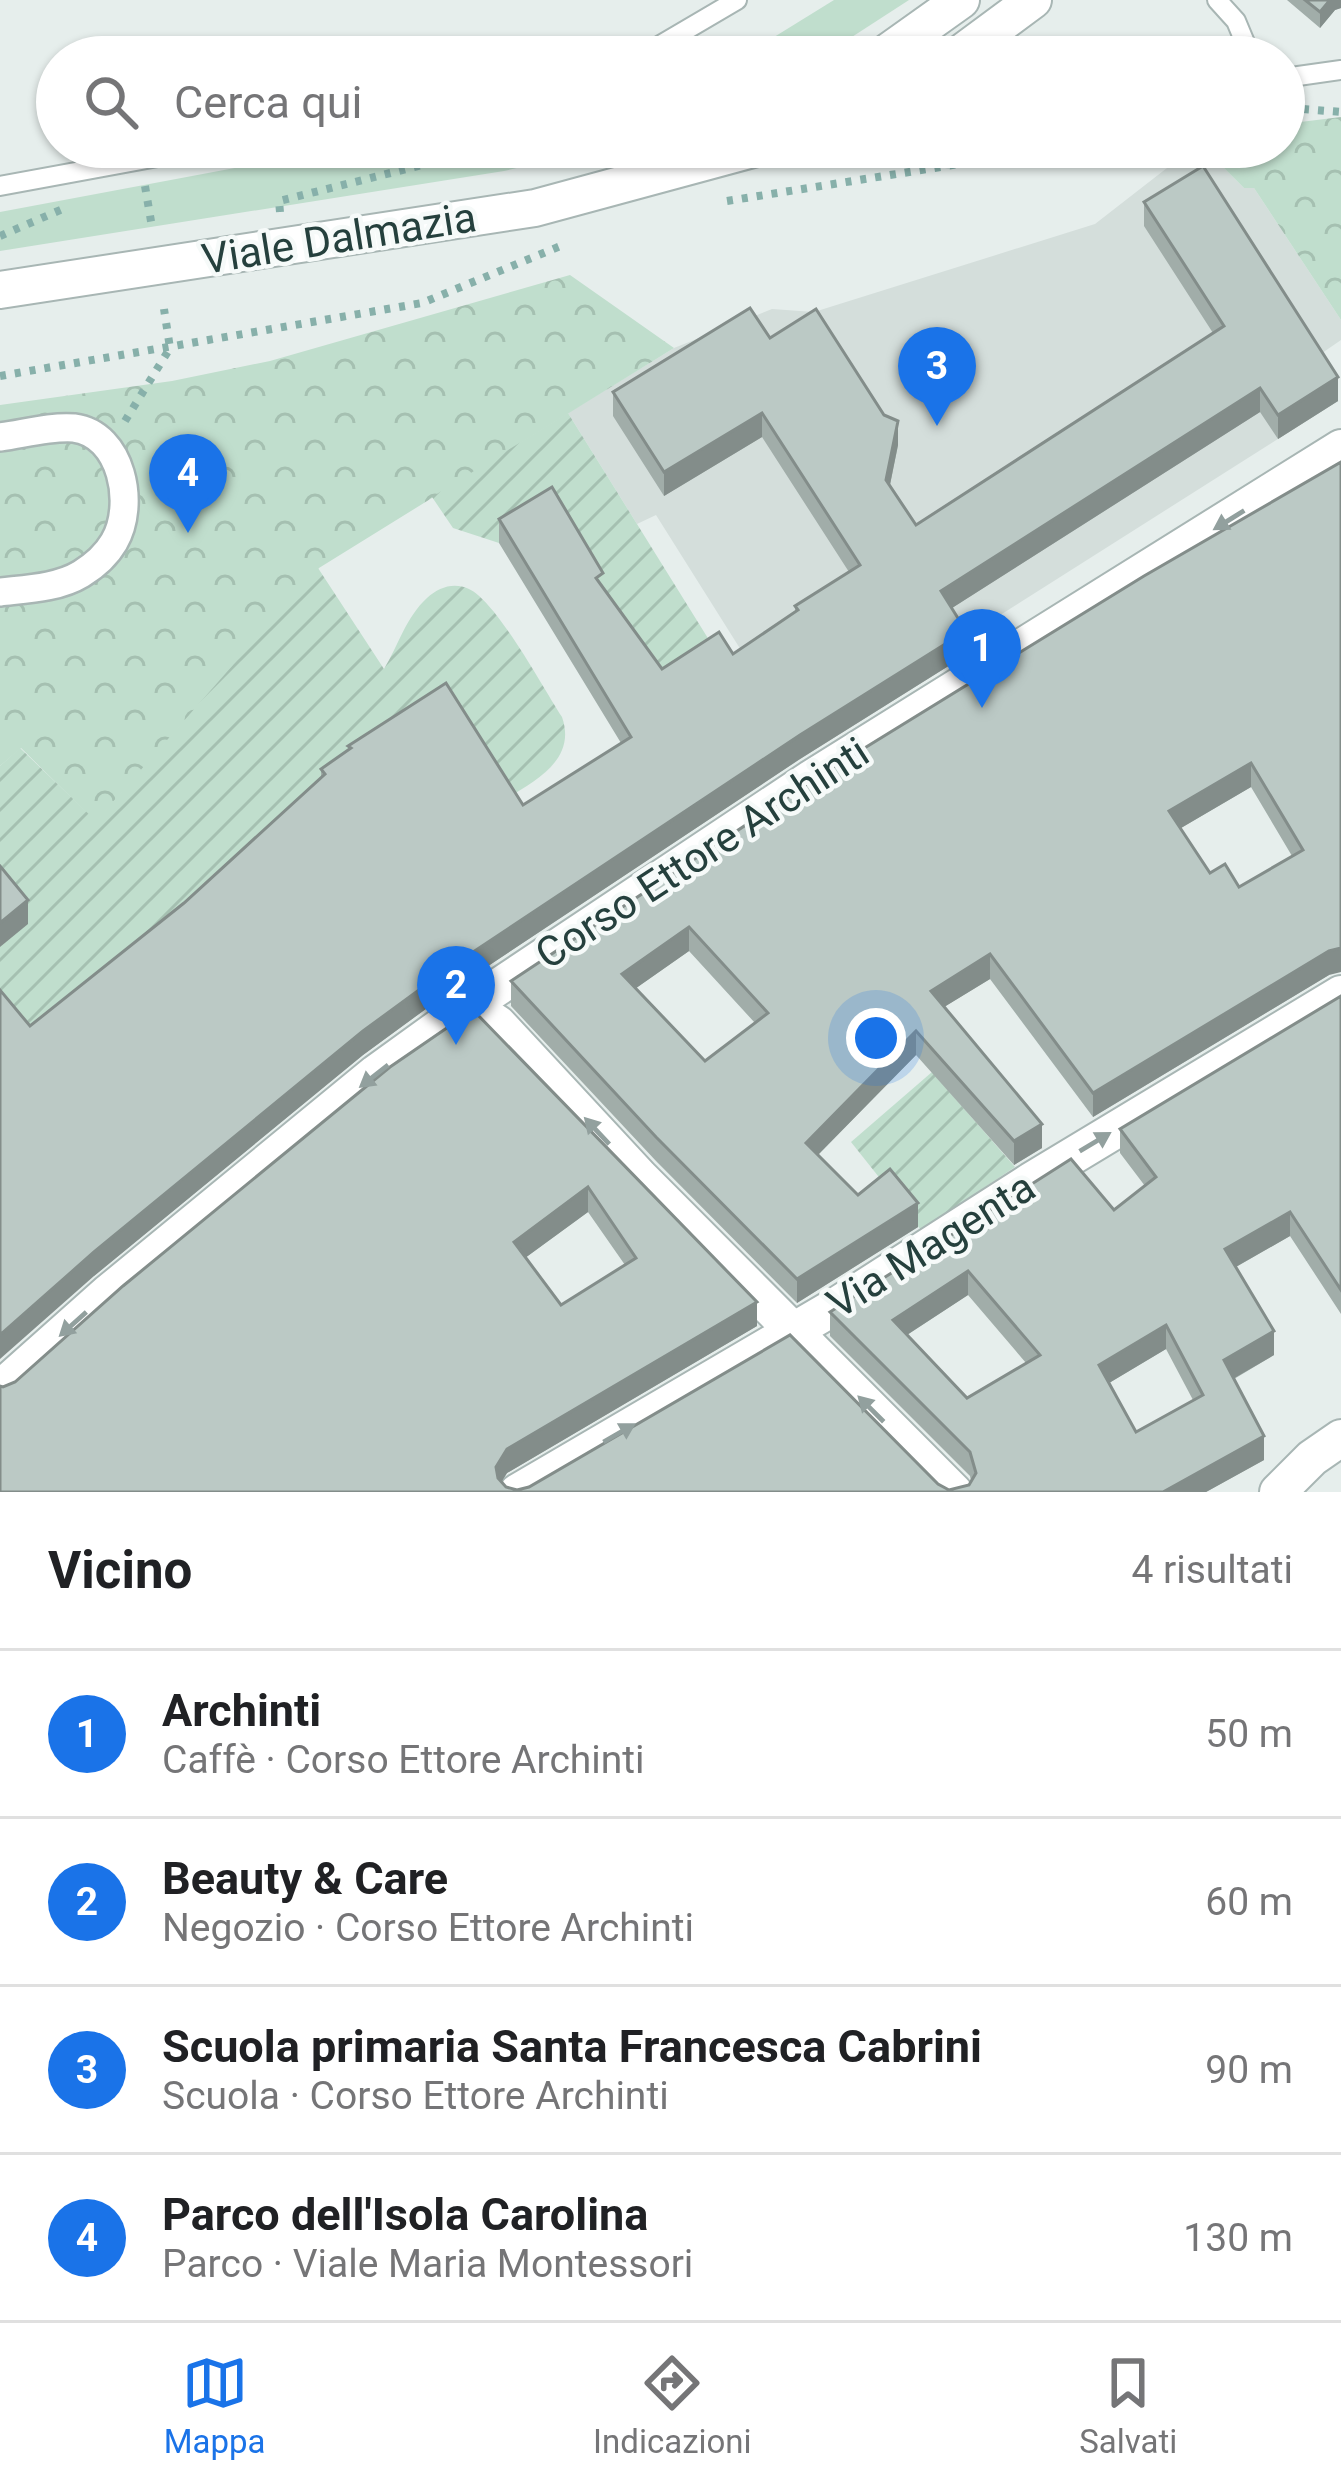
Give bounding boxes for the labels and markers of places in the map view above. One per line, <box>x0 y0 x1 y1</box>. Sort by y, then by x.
pin: 3 <box>898 327 976 426</box>
pin: 4 <box>149 434 227 533</box>
pin: 1 <box>943 609 1021 708</box>
pin: 2 <box>417 946 495 1045</box>

